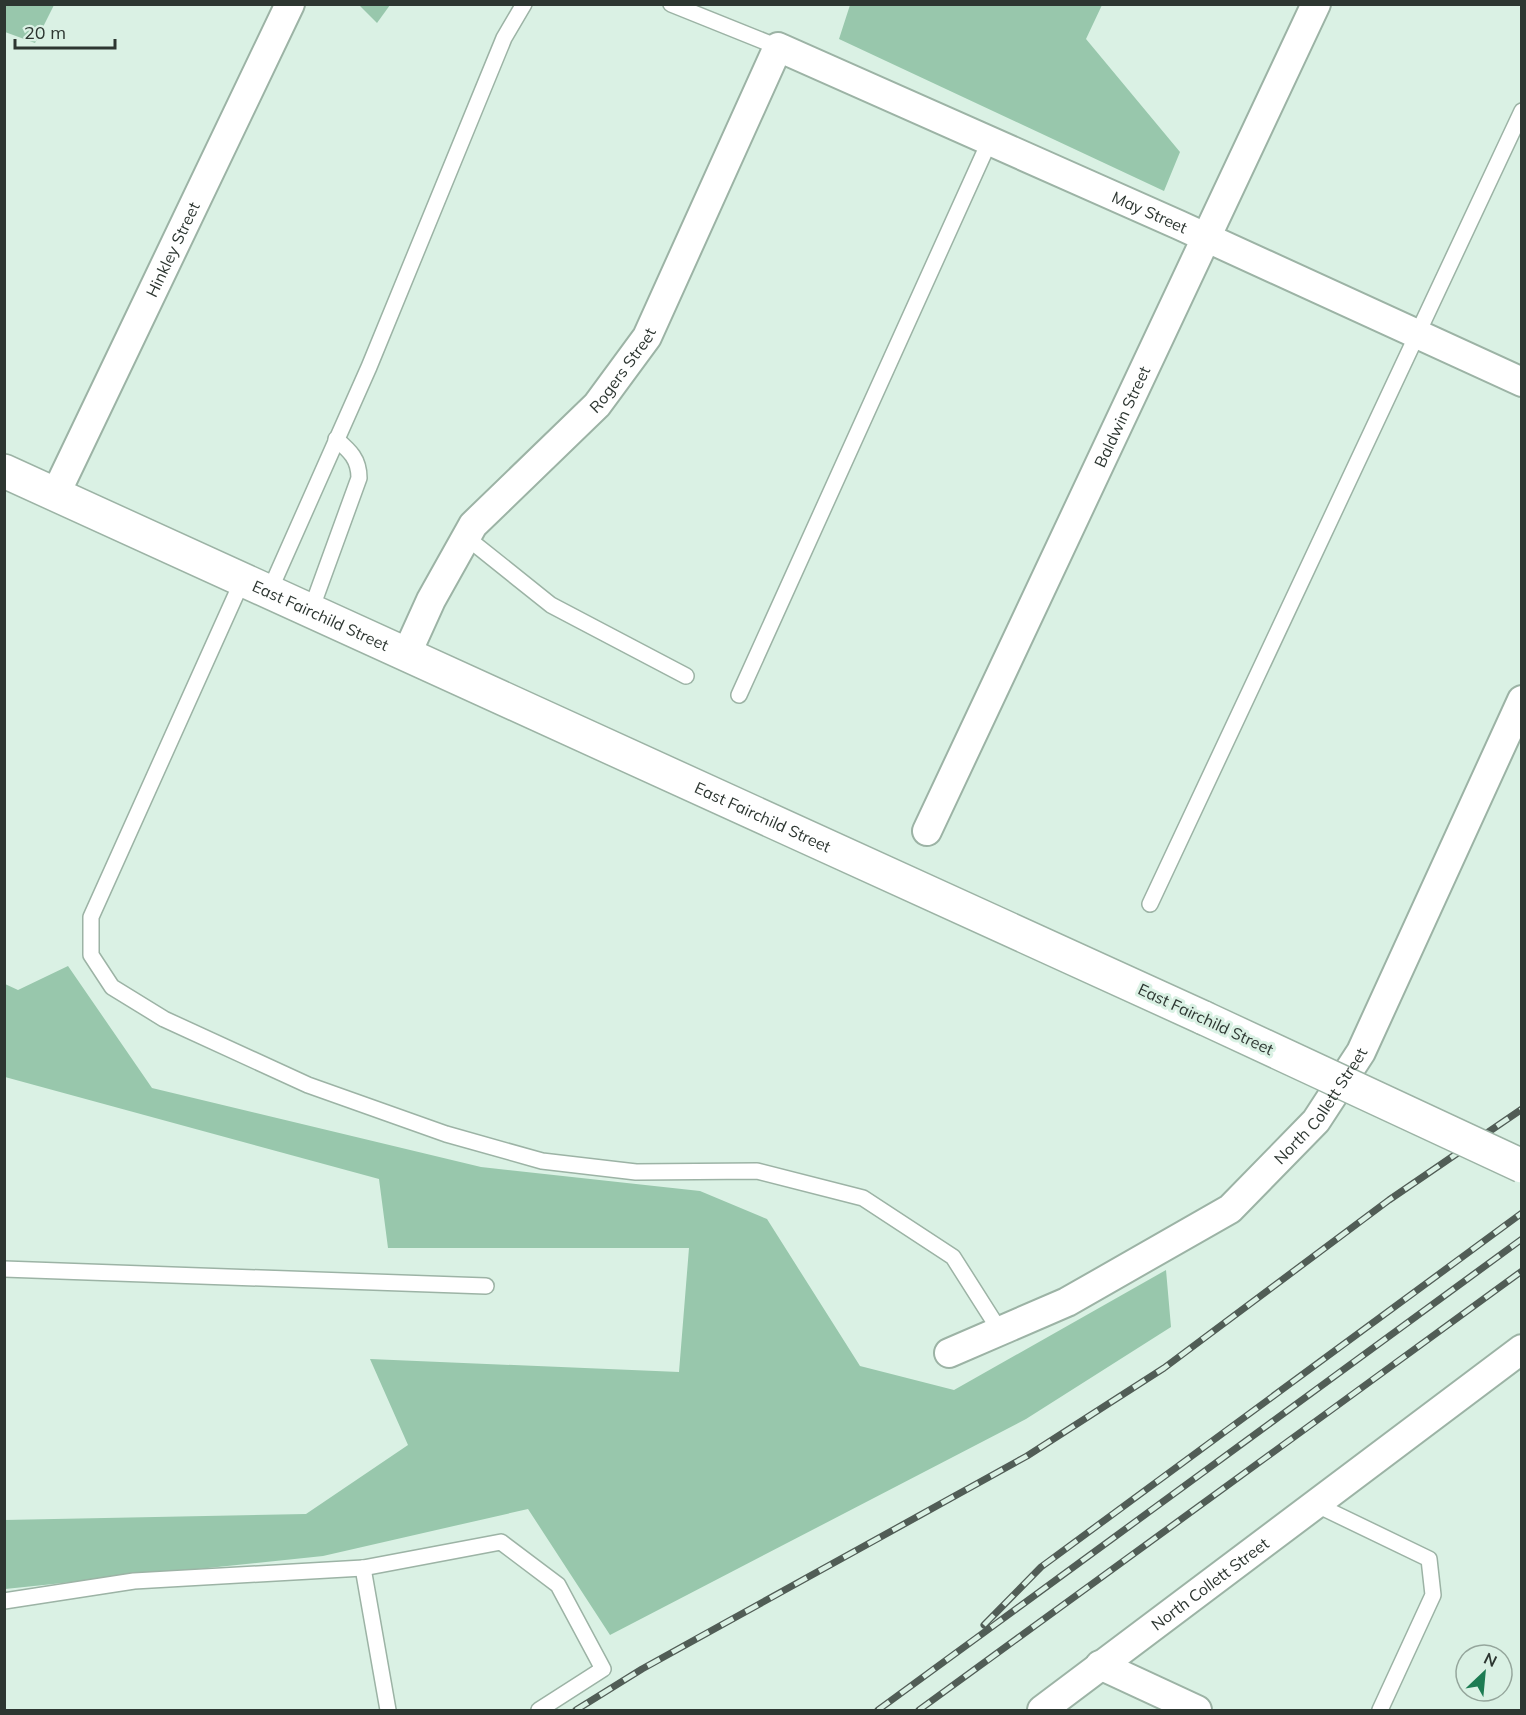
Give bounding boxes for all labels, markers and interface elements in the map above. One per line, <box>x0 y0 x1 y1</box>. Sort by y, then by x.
scale bar <box>15 12 116 50</box>
text: 20 m <box>24 21 66 44</box>
street label: May Street <box>1109 187 1191 238</box>
street label: Hinkley Street <box>141 198 204 300</box>
street label: Rogers Street <box>585 324 660 417</box>
street label: Baldwin Street <box>1090 362 1154 470</box>
street label: East Fairchild Street <box>249 576 392 655</box>
street label: East Fairchild Street <box>692 777 834 857</box>
street label: East Fairchild Street <box>1135 979 1277 1059</box>
street label: North Collett Street <box>1270 1044 1372 1168</box>
street label: North Collett Street <box>1147 1533 1273 1634</box>
north arrow <box>1454 1643 1514 1703</box>
text: N <box>1481 1648 1500 1671</box>

